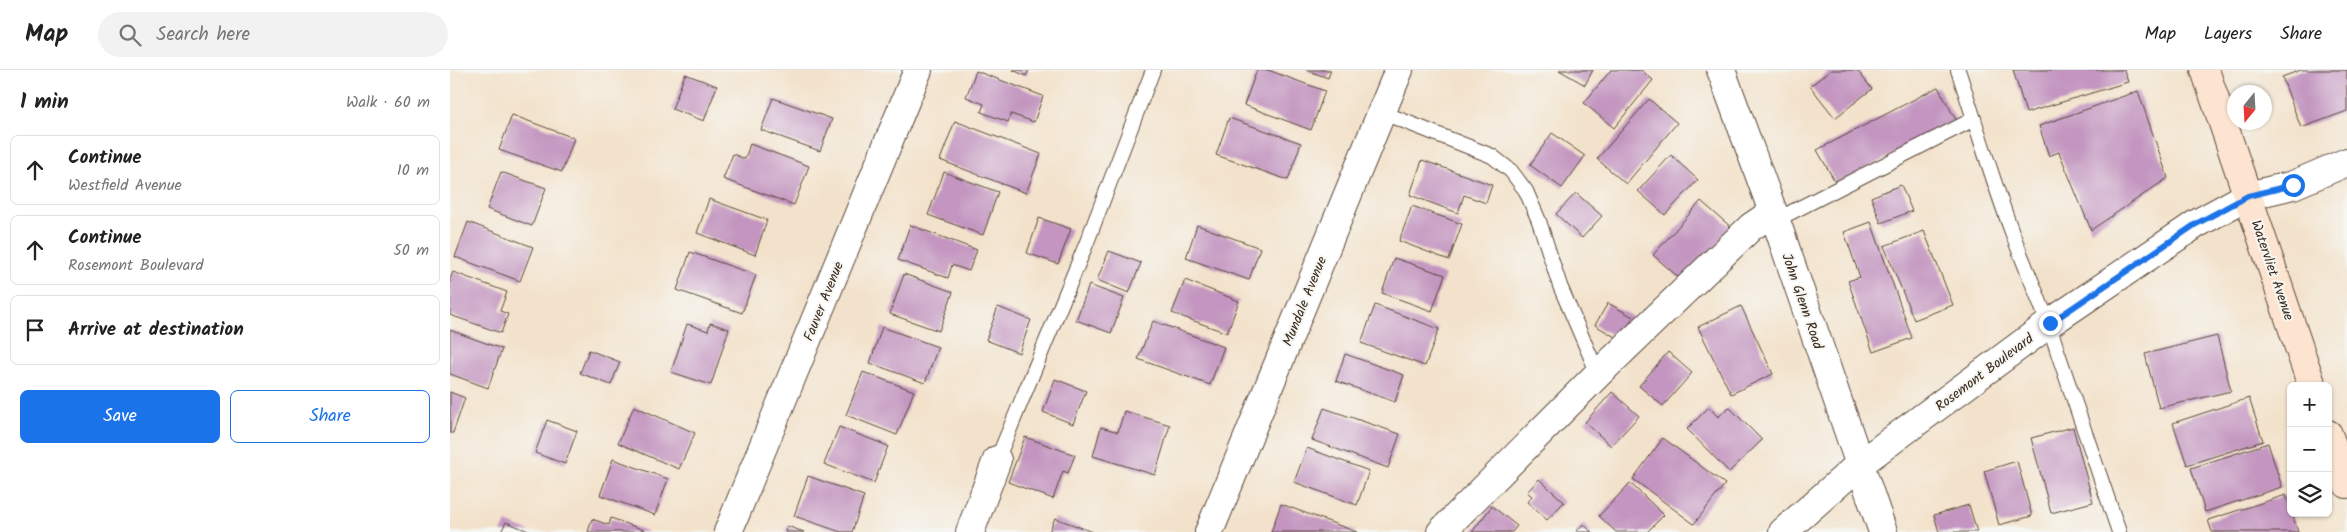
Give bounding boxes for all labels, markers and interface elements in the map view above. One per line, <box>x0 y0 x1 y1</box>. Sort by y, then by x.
search box <box>98 12 448 57</box>
text: Map <box>25 15 68 54</box>
text: Search here <box>156 20 250 50</box>
text: Map <box>2145 20 2176 49</box>
text: Layers <box>2204 20 2252 49</box>
text: Share <box>2280 20 2322 49</box>
icon: search <box>116 21 144 49</box>
north arrow <box>2227 85 2272 130</box>
text: 1 min <box>20 86 69 119</box>
text: Walk · 60 m <box>346 90 430 115</box>
text: Continue <box>68 143 141 173</box>
icon: ahead <box>21 156 49 184</box>
text: 10 m <box>397 158 429 183</box>
text: Westfield Avenue <box>68 173 182 198</box>
route start <box>2282 174 2305 197</box>
street label: Watervliet Avenue <box>2245 217 2300 324</box>
text: Continue <box>68 223 141 253</box>
icon: ahead <box>21 236 49 264</box>
text: 50 m <box>393 238 429 263</box>
street label: John Glenn Road <box>1775 250 1829 353</box>
street label: Mundale Avenue <box>1277 252 1333 350</box>
text: Rosemont Boulevard <box>68 253 204 278</box>
street label: Fauver Avenue <box>798 258 850 345</box>
route end <box>2039 312 2062 335</box>
text: Arrive at destination <box>68 315 244 345</box>
icon: arrive <box>21 316 49 344</box>
street label: Rosemont Boulevard <box>1931 328 2039 417</box>
map controls <box>2287 382 2332 517</box>
button: + <box>2287 382 2332 427</box>
button: Save <box>20 390 220 443</box>
button: Share <box>230 390 430 443</box>
button: − <box>2287 427 2332 472</box>
button: layers <box>2287 472 2332 517</box>

